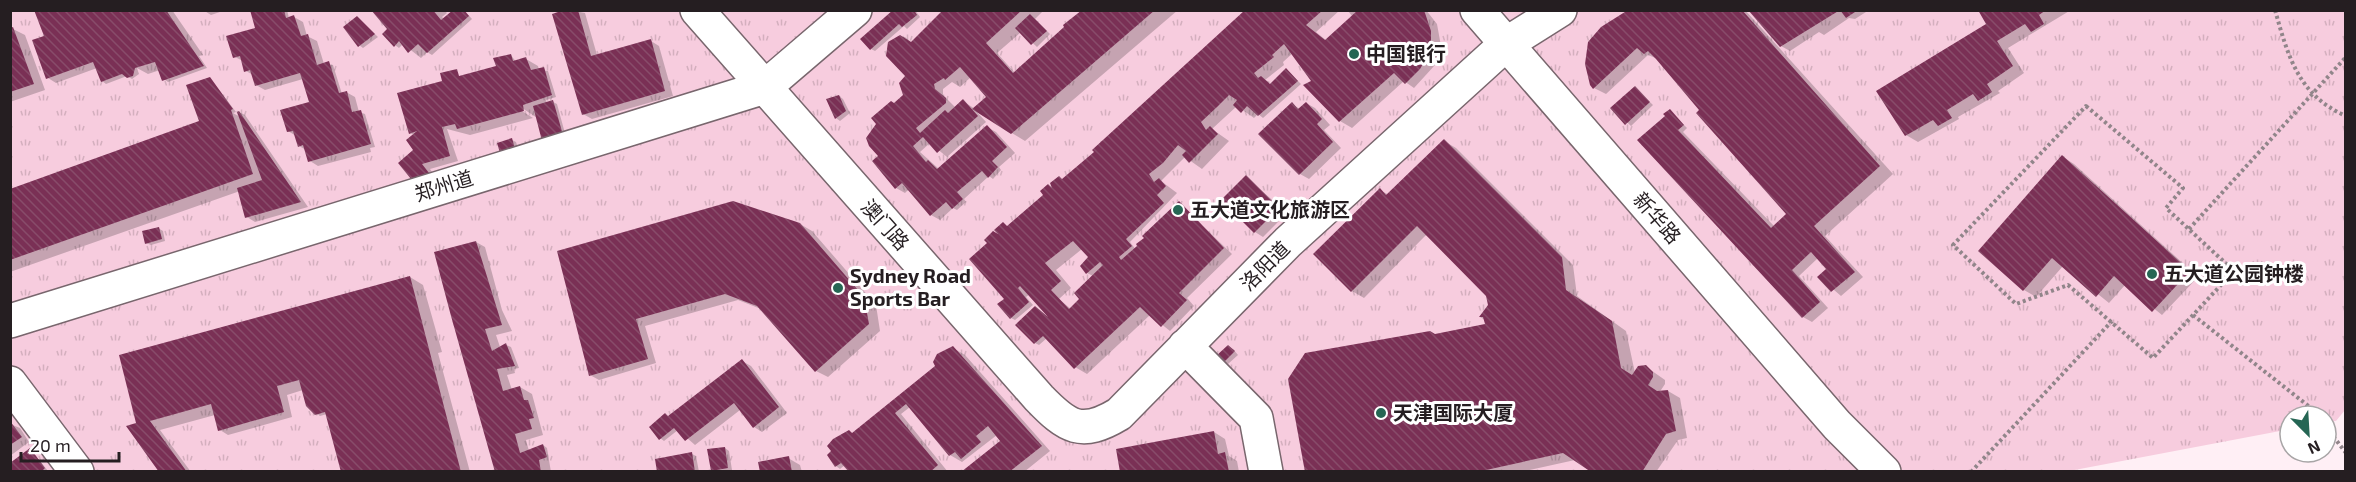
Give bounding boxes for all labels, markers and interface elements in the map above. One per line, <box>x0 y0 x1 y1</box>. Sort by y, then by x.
place label: 中国银行 <box>1366 41 1446 65</box>
marker: 中国银行 <box>1347 47 1361 61</box>
street label: 郑州道 <box>412 165 476 205</box>
street label: 新华路 <box>1629 187 1686 248</box>
street label: 澳门路 <box>857 194 915 255</box>
place label: 五大道文化旅游区 <box>1190 197 1350 221</box>
marker: 五大道文化旅游区 <box>1171 203 1185 217</box>
street label: 洛阳道 <box>1235 236 1294 295</box>
place label: 五大道公园钟楼 <box>2164 261 2304 285</box>
place label: Sydney Road Sports Bar <box>850 263 971 310</box>
marker: 五大道公园钟楼 <box>2145 267 2159 281</box>
marker: Sydney Road Sports Bar <box>831 281 845 295</box>
place label: 天津国际大厦 <box>1393 400 1513 424</box>
north arrow <box>2278 404 2338 464</box>
marker: 天津国际大厦 <box>1374 406 1388 420</box>
scale bar <box>21 425 118 463</box>
text: 20 m <box>30 434 71 456</box>
text: N <box>2305 437 2323 459</box>

